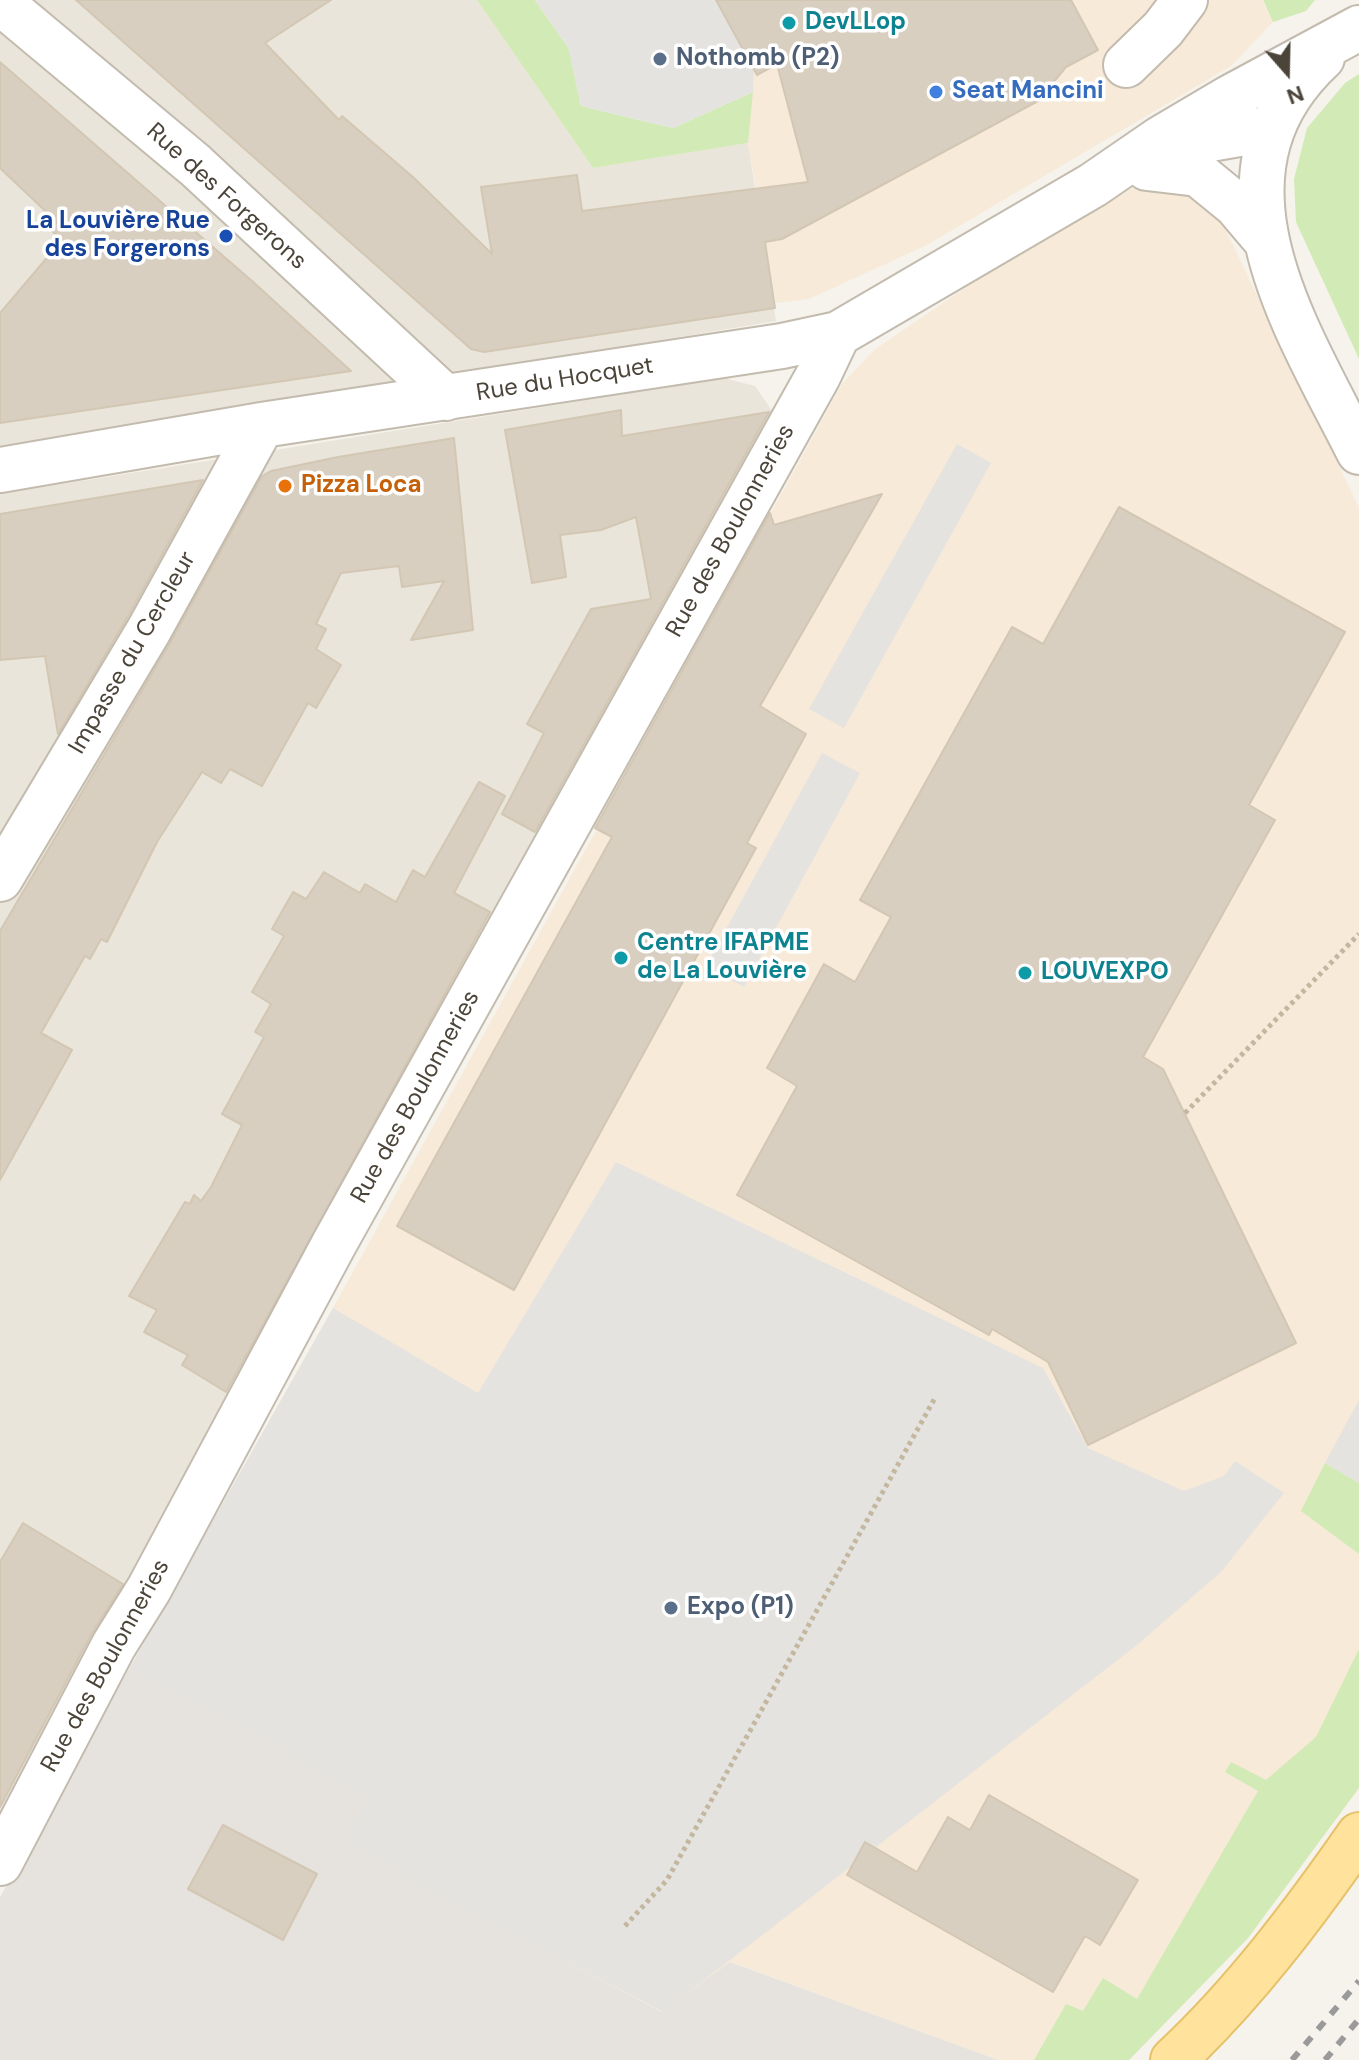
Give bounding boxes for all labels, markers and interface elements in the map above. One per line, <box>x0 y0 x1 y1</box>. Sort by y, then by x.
place label: DevLLop <box>805 9 906 37</box>
marker: DevLLop <box>780 14 798 32</box>
north arrow <box>1247 32 1327 112</box>
place label: Nothomb (P2) <box>676 45 839 73</box>
marker: Nothomb (P2) <box>651 50 669 68</box>
place label: Seat Mancini <box>952 78 1104 106</box>
text: N <box>1283 79 1308 111</box>
marker: Seat Mancini <box>927 83 945 101</box>
street label: Rue des Forgerons <box>140 118 312 276</box>
place label: La Louvière Rue des Forgerons <box>26 208 210 264</box>
marker: La Louvière Rue des Forgerons <box>217 227 235 245</box>
street label: Rue du Hocquet <box>474 352 656 408</box>
street label: Rue des Boulonneries <box>661 420 801 642</box>
place label: Pizza Loca <box>301 472 422 500</box>
marker: Pizza Loca <box>276 477 294 495</box>
street label: Impasse du Cercleur <box>63 547 203 759</box>
place label: Centre IFAPME de La Louvière <box>637 930 809 986</box>
marker: Centre IFAPME de La Louvière <box>612 949 630 967</box>
place label: LOUVEXPO <box>1041 959 1169 987</box>
marker: LOUVEXPO <box>1016 964 1034 982</box>
street label: Rue des Boulonneries <box>346 986 486 1208</box>
street label: Rue des Boulonneries <box>36 1555 176 1777</box>
place label: Expo (P1) <box>687 1594 794 1622</box>
marker: Expo (P1) <box>662 1599 680 1617</box>

